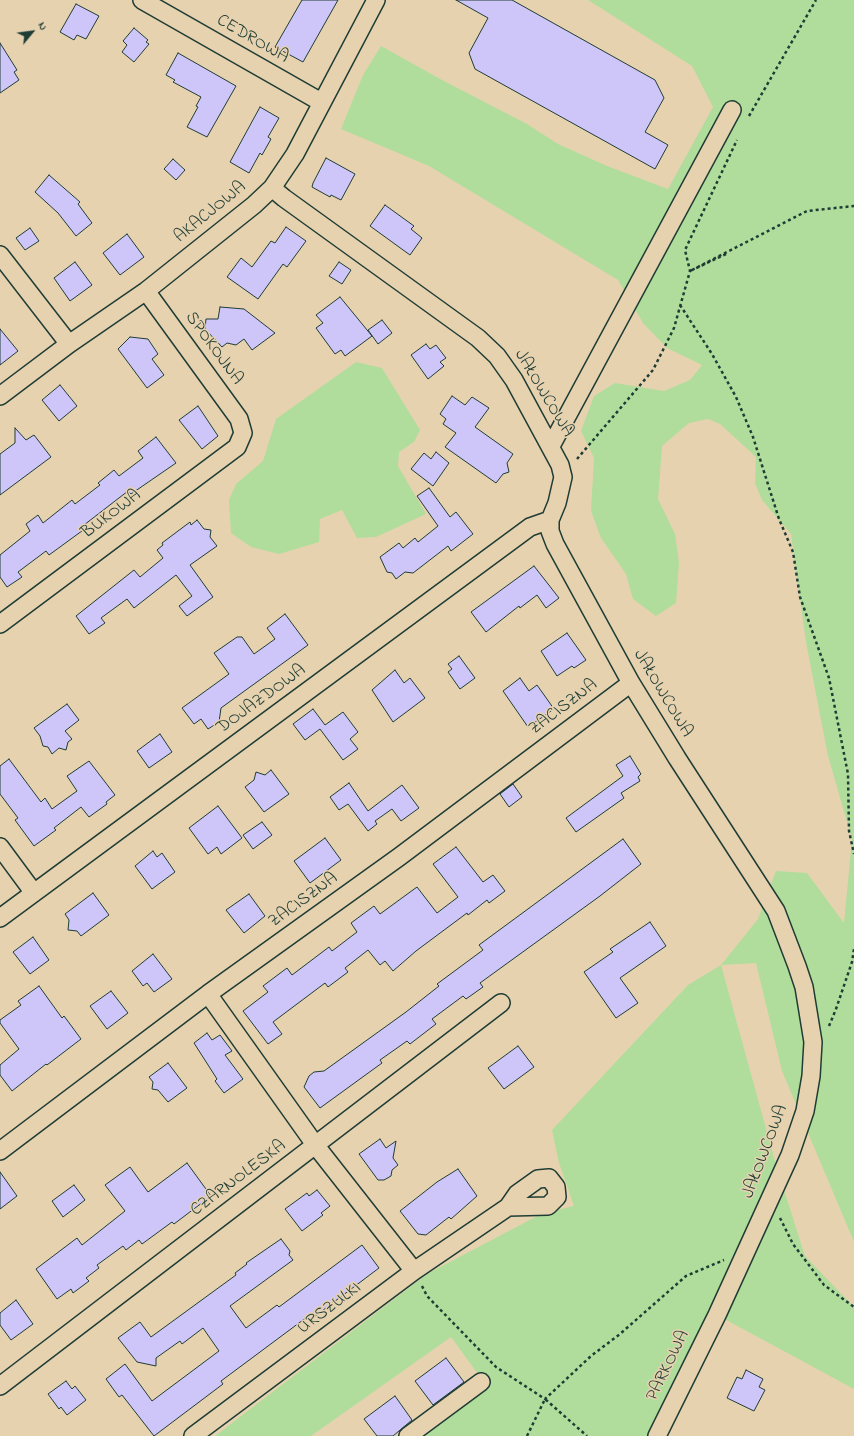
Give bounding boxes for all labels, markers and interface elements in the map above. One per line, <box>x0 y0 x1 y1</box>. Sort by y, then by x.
street label: CEDROWA <box>212 11 292 69</box>
north arrow <box>12 12 52 52</box>
text: N <box>34 19 51 33</box>
street label: AKACJOWA <box>171 177 251 249</box>
street label: SPOKOJNA <box>179 308 247 390</box>
street label: JAŁOWCOWA <box>508 346 578 442</box>
street label: BUKOWA <box>78 486 146 544</box>
street label: JAŁOWCOWA <box>627 646 697 742</box>
street label: DOJAZDOWA <box>213 660 311 740</box>
street label: ZACISZNA <box>525 675 603 741</box>
street label: ZACISZNA <box>265 869 343 933</box>
street label: JAŁOWCOWA <box>738 1102 794 1202</box>
street label: CZARNOLESKA <box>187 1136 291 1222</box>
street label: URSZULKI <box>294 1278 366 1340</box>
street label: PARKOWA <box>643 1327 695 1405</box>

